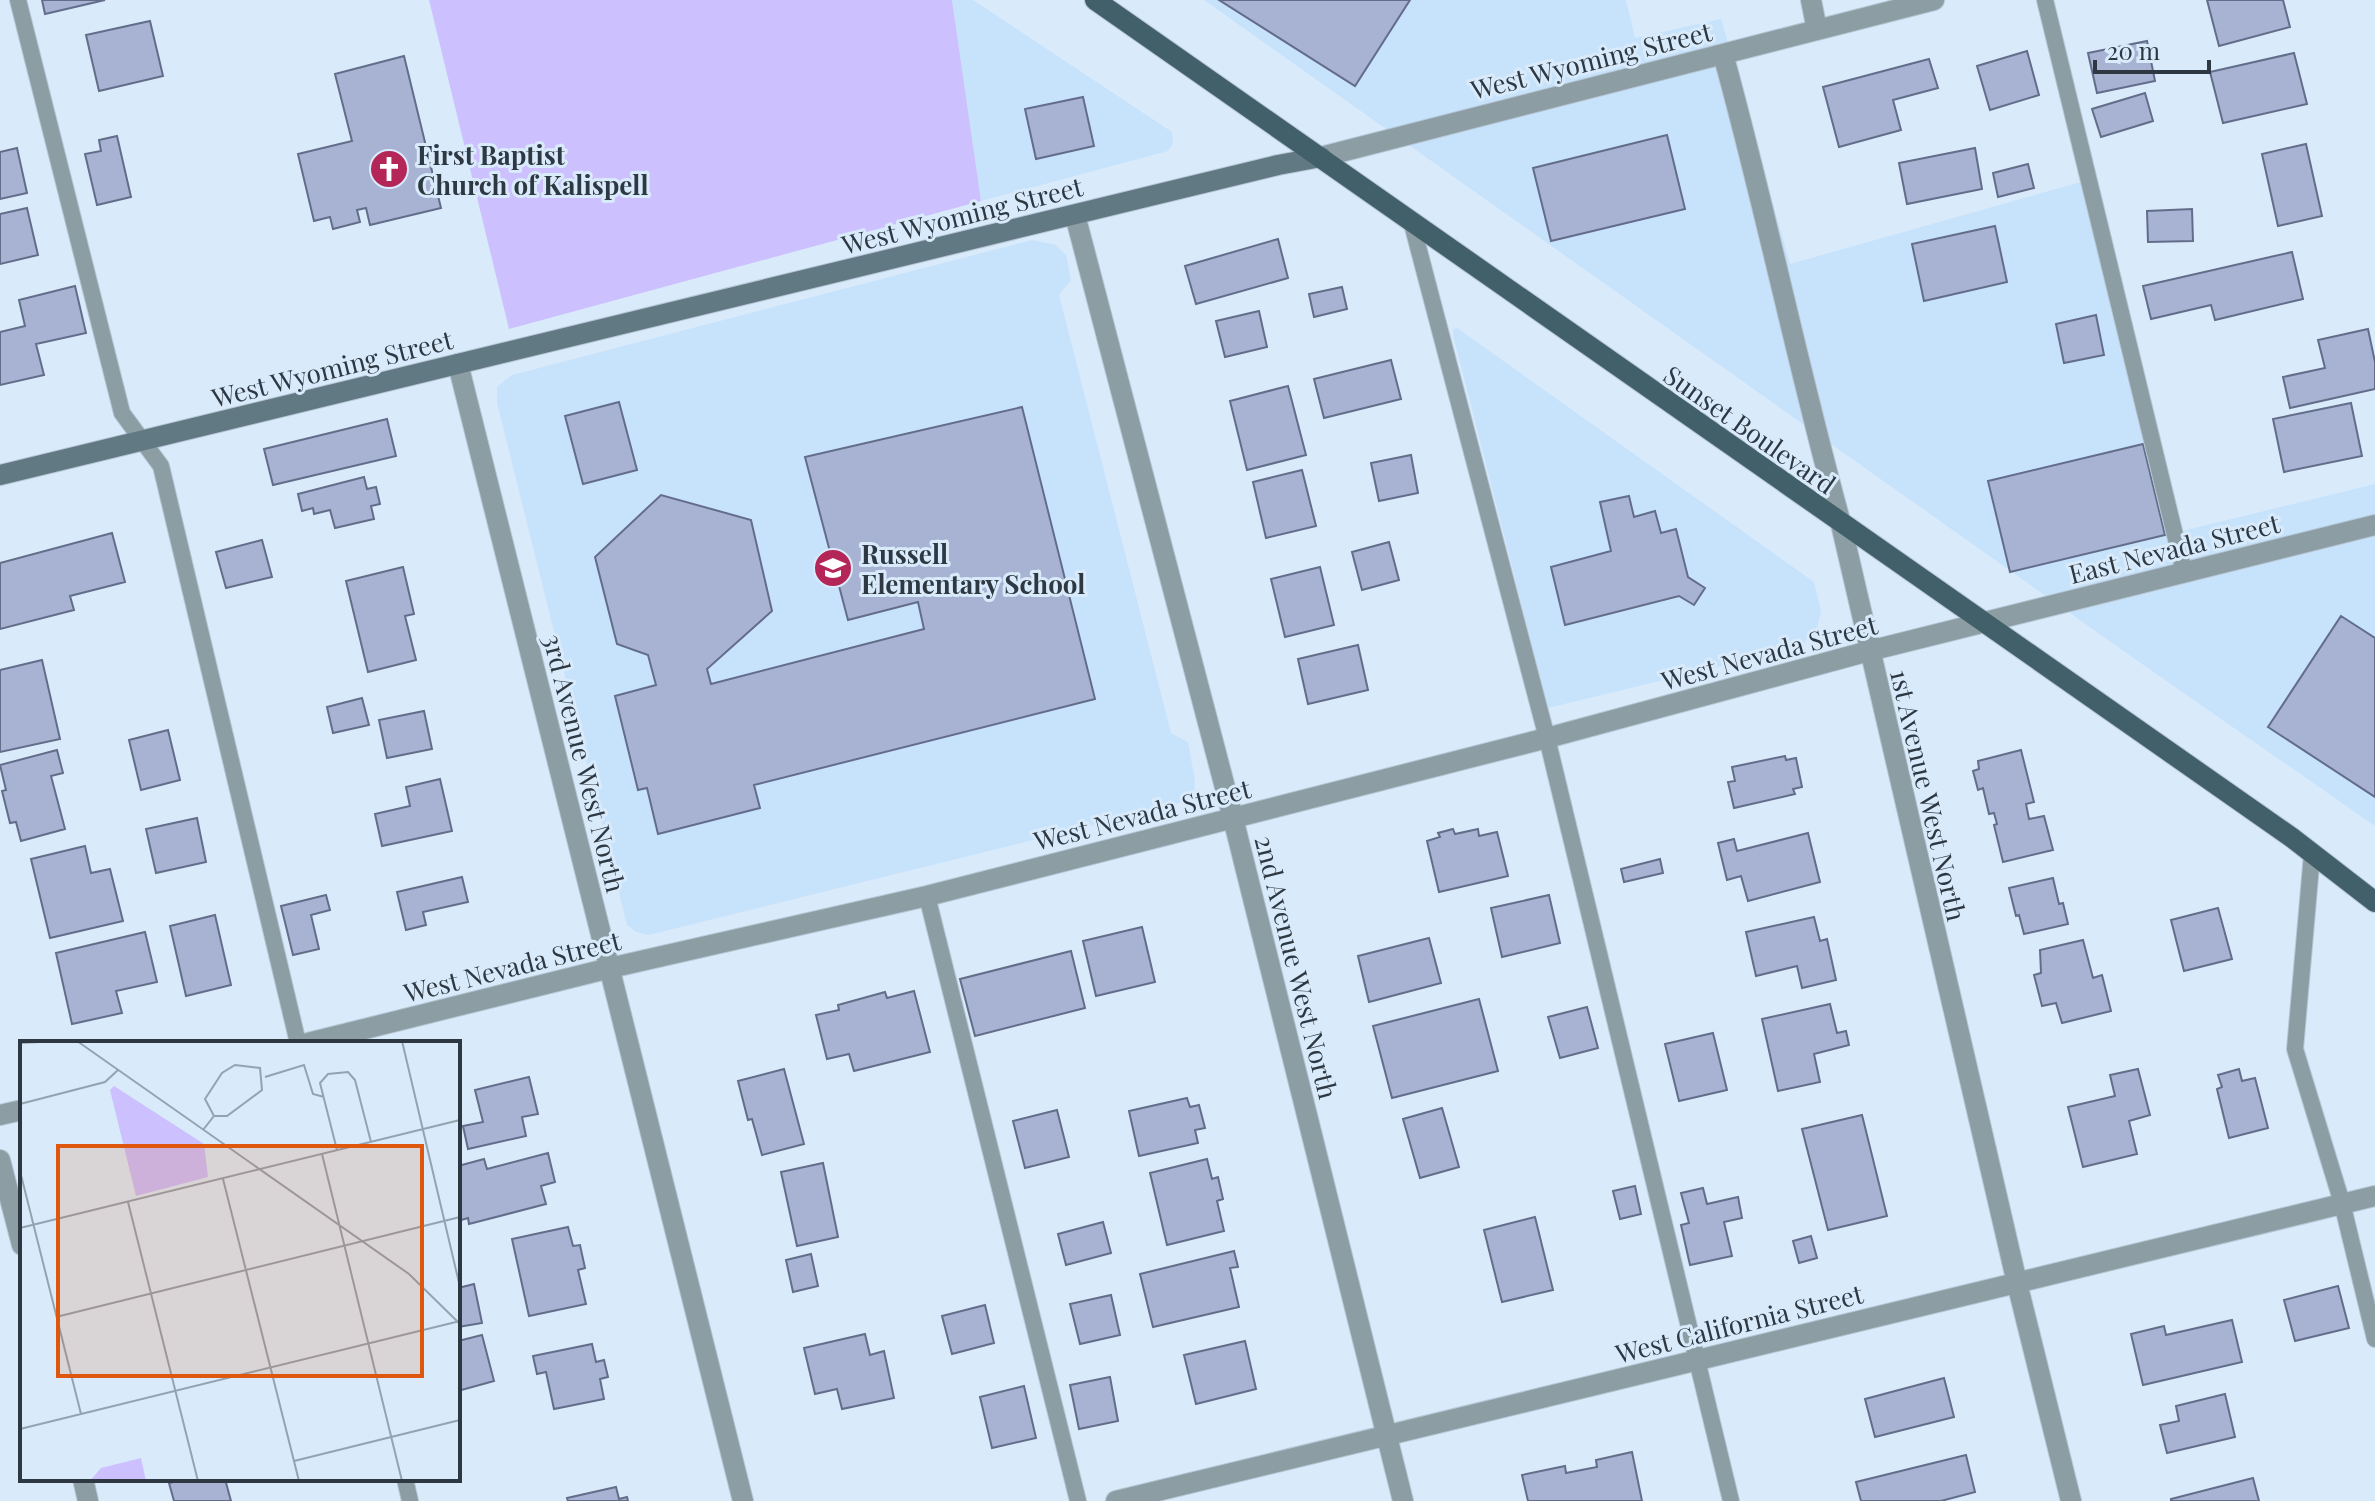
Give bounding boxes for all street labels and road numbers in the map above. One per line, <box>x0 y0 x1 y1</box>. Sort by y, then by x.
street label: West Wyoming Street <box>1466 13 1716 107</box>
street label: West Wyoming Street <box>837 168 1087 262</box>
street label: West Wyoming Street <box>207 321 457 415</box>
street label: Sunset Boulevard <box>1657 357 1843 501</box>
street label: East Nevada Street <box>2065 505 2284 591</box>
street label: West Nevada Street <box>1656 606 1882 698</box>
street label: 3rd Avenue West North <box>536 630 634 896</box>
street label: 1st Avenue West North <box>1883 666 1975 924</box>
street label: West Nevada Street <box>1029 770 1255 858</box>
street label: 2nd Avenue West North <box>1247 832 1347 1102</box>
street label: West Nevada Street <box>399 922 625 1010</box>
street label: West California Street <box>1611 1275 1867 1371</box>

